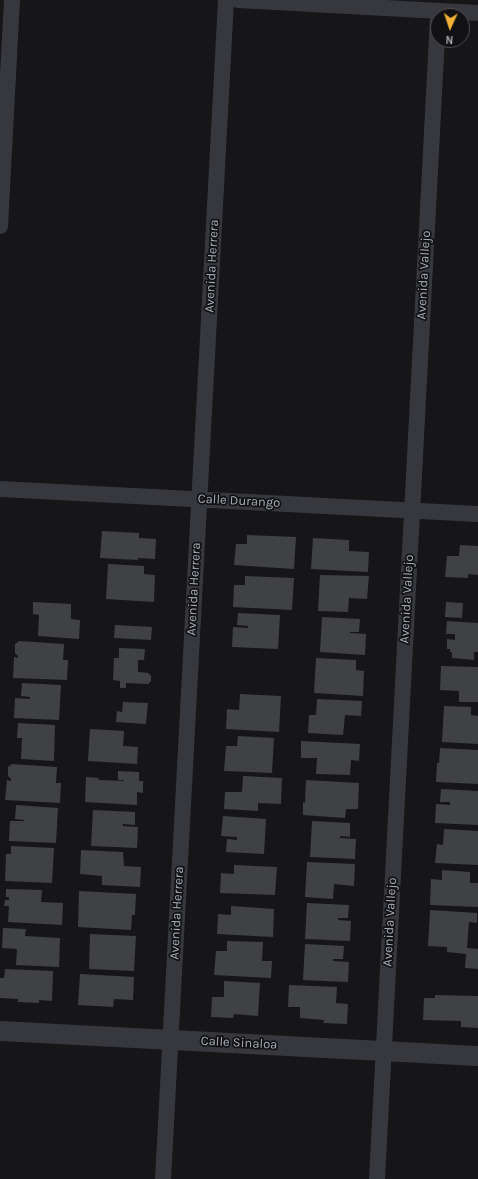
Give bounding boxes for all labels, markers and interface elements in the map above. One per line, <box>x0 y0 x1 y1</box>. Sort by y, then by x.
north arrow <box>430 8 470 48</box>
text: N <box>445 33 454 46</box>
street label: Avenida Herrera <box>202 219 222 313</box>
street label: Avenida Vallejo <box>414 230 434 320</box>
street label: Calle Durango <box>197 491 281 511</box>
street label: Avenida Herrera <box>184 542 204 636</box>
street label: Avenida Vallejo <box>397 554 417 644</box>
street label: Avenida Herrera <box>167 866 187 960</box>
street label: Avenida Vallejo <box>380 877 400 967</box>
street label: Calle Sinaloa <box>200 1033 278 1053</box>

